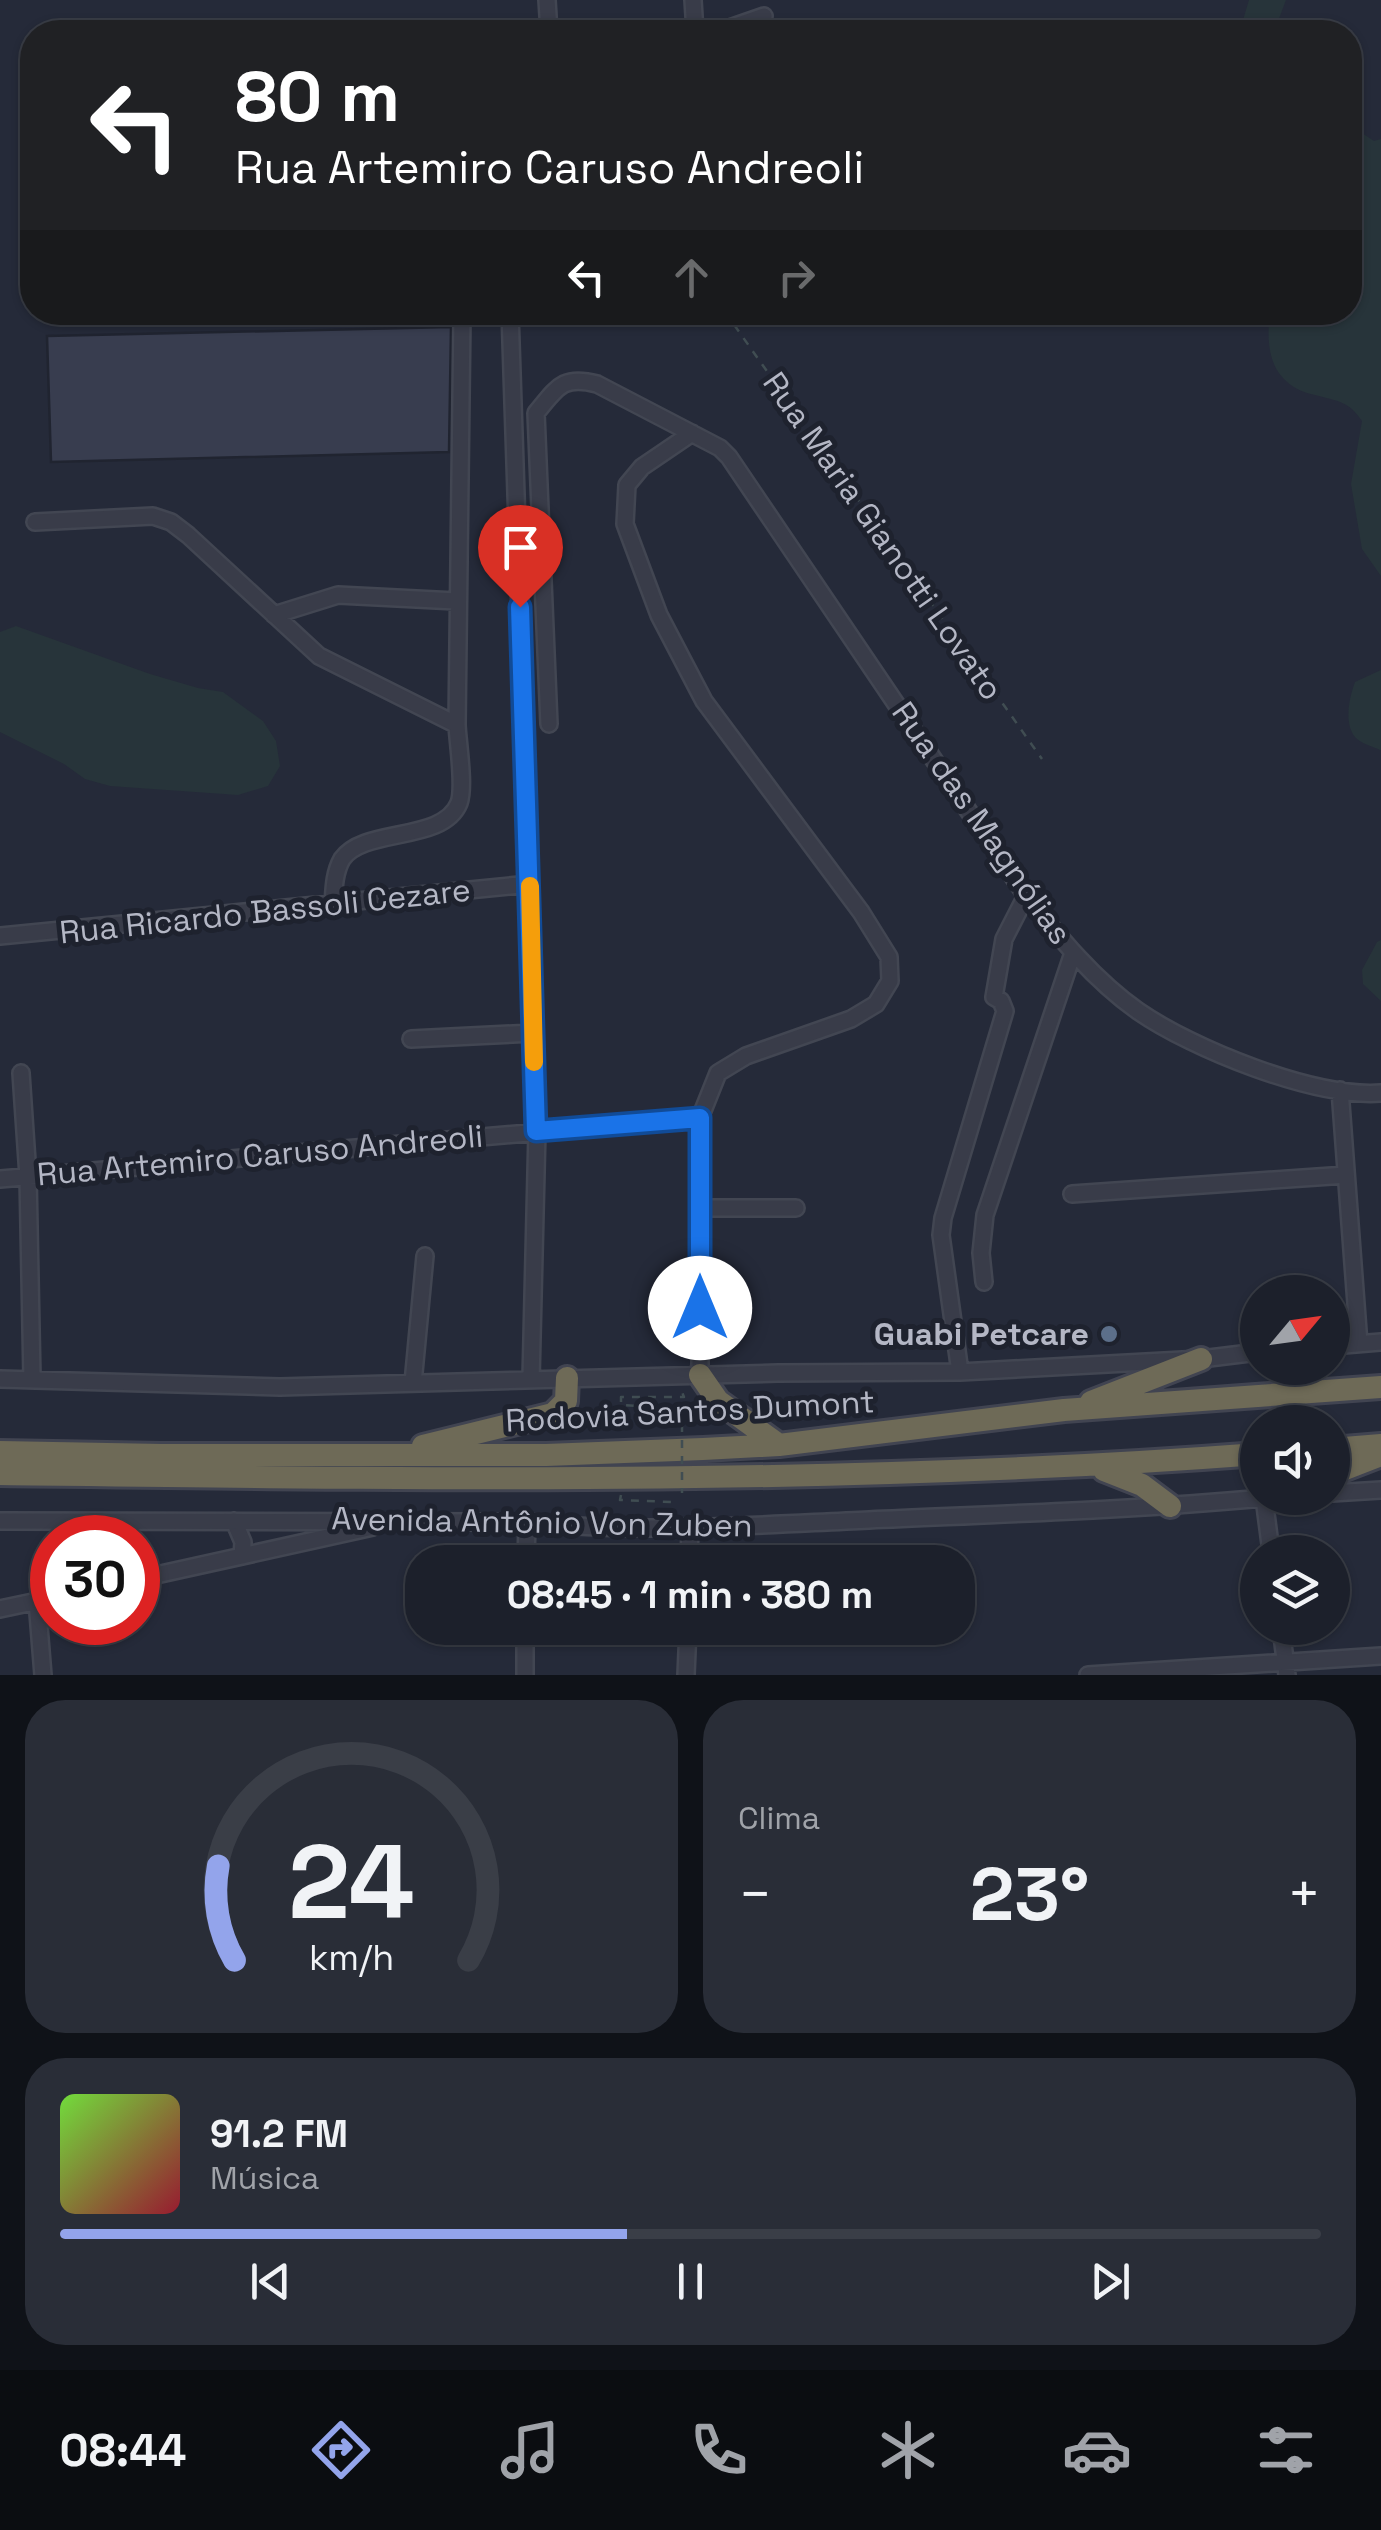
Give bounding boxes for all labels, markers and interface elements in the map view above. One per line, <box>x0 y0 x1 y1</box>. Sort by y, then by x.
text: 80 m <box>235 52 400 141</box>
icon: left <box>70 60 200 190</box>
text: Rua Artemiro Caruso Andreoli <box>235 139 864 196</box>
icon: left <box>559 250 614 305</box>
icon: ahead <box>664 250 719 305</box>
icon: right <box>769 250 824 305</box>
street label: Rua Maria Gianotti Lovato <box>754 364 1012 708</box>
pin <box>478 505 563 608</box>
icon: arrive <box>493 520 548 575</box>
street label: Rua das Magnólias <box>883 694 1081 952</box>
street label: Rua Ricardo Bassoli Cezare <box>57 870 473 952</box>
street label: Rua Artemiro Caruso Andreoli <box>35 1116 485 1194</box>
position arrow <box>648 1256 752 1360</box>
north arrow <box>1240 1275 1350 1385</box>
map controls <box>1240 1275 1350 1645</box>
place label: Guabi Petcare <box>874 1314 1089 1354</box>
marker: Guabi Petcare <box>1098 1323 1120 1345</box>
street label: Rodovia Santos Dumont <box>504 1381 876 1441</box>
button: sound <box>1240 1405 1350 1515</box>
street label: Avenida Antônio Von Zuben <box>331 1498 753 1546</box>
speed limit sign: 30 <box>30 1515 160 1645</box>
button: layers <box>1240 1535 1350 1645</box>
text: 08:45 · 1 min · 380 m <box>507 1571 873 1619</box>
text: Clima <box>738 1798 820 1838</box>
text: 24 <box>288 1816 415 1948</box>
text: 23° <box>970 1846 1089 1942</box>
text: − <box>738 1859 772 1929</box>
text: + <box>1287 1859 1321 1929</box>
text: km/h <box>309 1935 394 1980</box>
text: 91.2 FM <box>210 2110 348 2158</box>
text: Música <box>210 2158 320 2198</box>
icon: previous <box>243 2254 298 2309</box>
icon: pause <box>663 2254 718 2309</box>
icon: next <box>1083 2254 1138 2309</box>
icon: directions <box>306 2415 376 2485</box>
icon: music <box>495 2415 565 2485</box>
icon: phone <box>684 2415 754 2485</box>
icon: climate <box>873 2415 943 2485</box>
icon: car <box>1062 2415 1132 2485</box>
icon: filters <box>1251 2415 1321 2485</box>
text: 08:44 <box>60 2422 186 2479</box>

